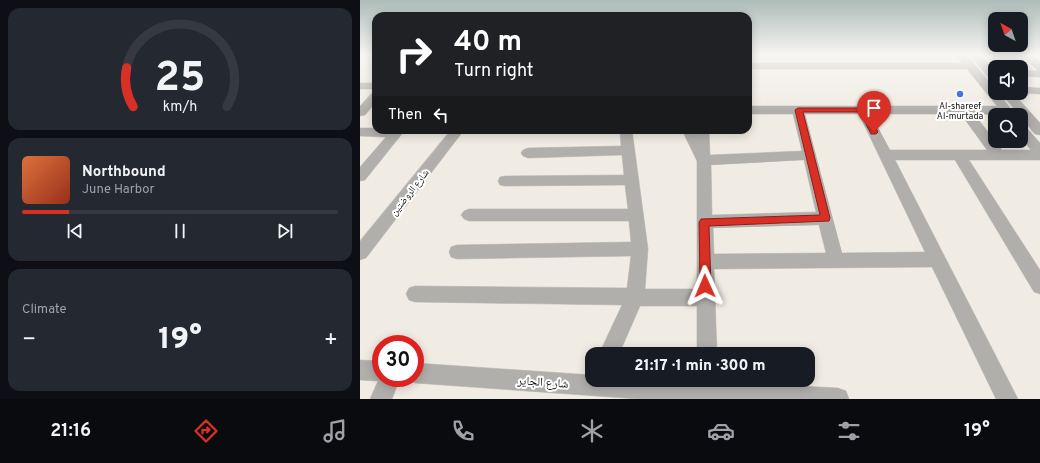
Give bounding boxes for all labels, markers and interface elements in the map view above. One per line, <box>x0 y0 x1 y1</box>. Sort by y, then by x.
north arrow <box>988 12 1028 52</box>
map controls <box>988 12 1028 148</box>
text: 40 m <box>454 25 522 61</box>
icon: right <box>388 28 440 80</box>
text: 25 <box>155 53 205 106</box>
text: Turn right <box>454 60 534 83</box>
button: sound <box>988 60 1028 100</box>
marker: Al-shareef Al-murtada <box>955 89 965 99</box>
pin <box>857 91 891 132</box>
icon: arrive <box>863 97 885 119</box>
text: km/h <box>163 98 197 116</box>
place label: Al-shareef Al-murtada <box>937 101 983 122</box>
icon: left <box>430 104 452 126</box>
text: Then <box>388 106 422 125</box>
button: search <box>988 108 1028 148</box>
text: Northbound <box>82 163 166 182</box>
street label: شارع الروضتين <box>388 167 433 219</box>
text: June Harbor <box>82 182 155 198</box>
icon: previous <box>64 220 86 242</box>
icon: pause <box>169 220 191 242</box>
icon: next <box>274 220 296 242</box>
position arrow <box>684 265 726 307</box>
text: Climate <box>22 302 67 318</box>
text: 19° <box>158 322 202 359</box>
text: − <box>22 327 36 354</box>
text: + <box>324 327 338 354</box>
speed limit sign: 30 <box>372 335 424 387</box>
text: 21:17 · 1 min · 300 m <box>634 357 766 376</box>
street label: شارع الجاير <box>516 373 569 393</box>
icon: directions <box>192 417 220 445</box>
icon: music <box>321 417 349 445</box>
icon: phone <box>449 417 477 445</box>
icon: climate <box>578 417 606 445</box>
icon: car <box>707 417 735 445</box>
icon: filters <box>835 417 863 445</box>
text: 21:16 <box>50 420 91 443</box>
text: 19° <box>964 420 990 443</box>

